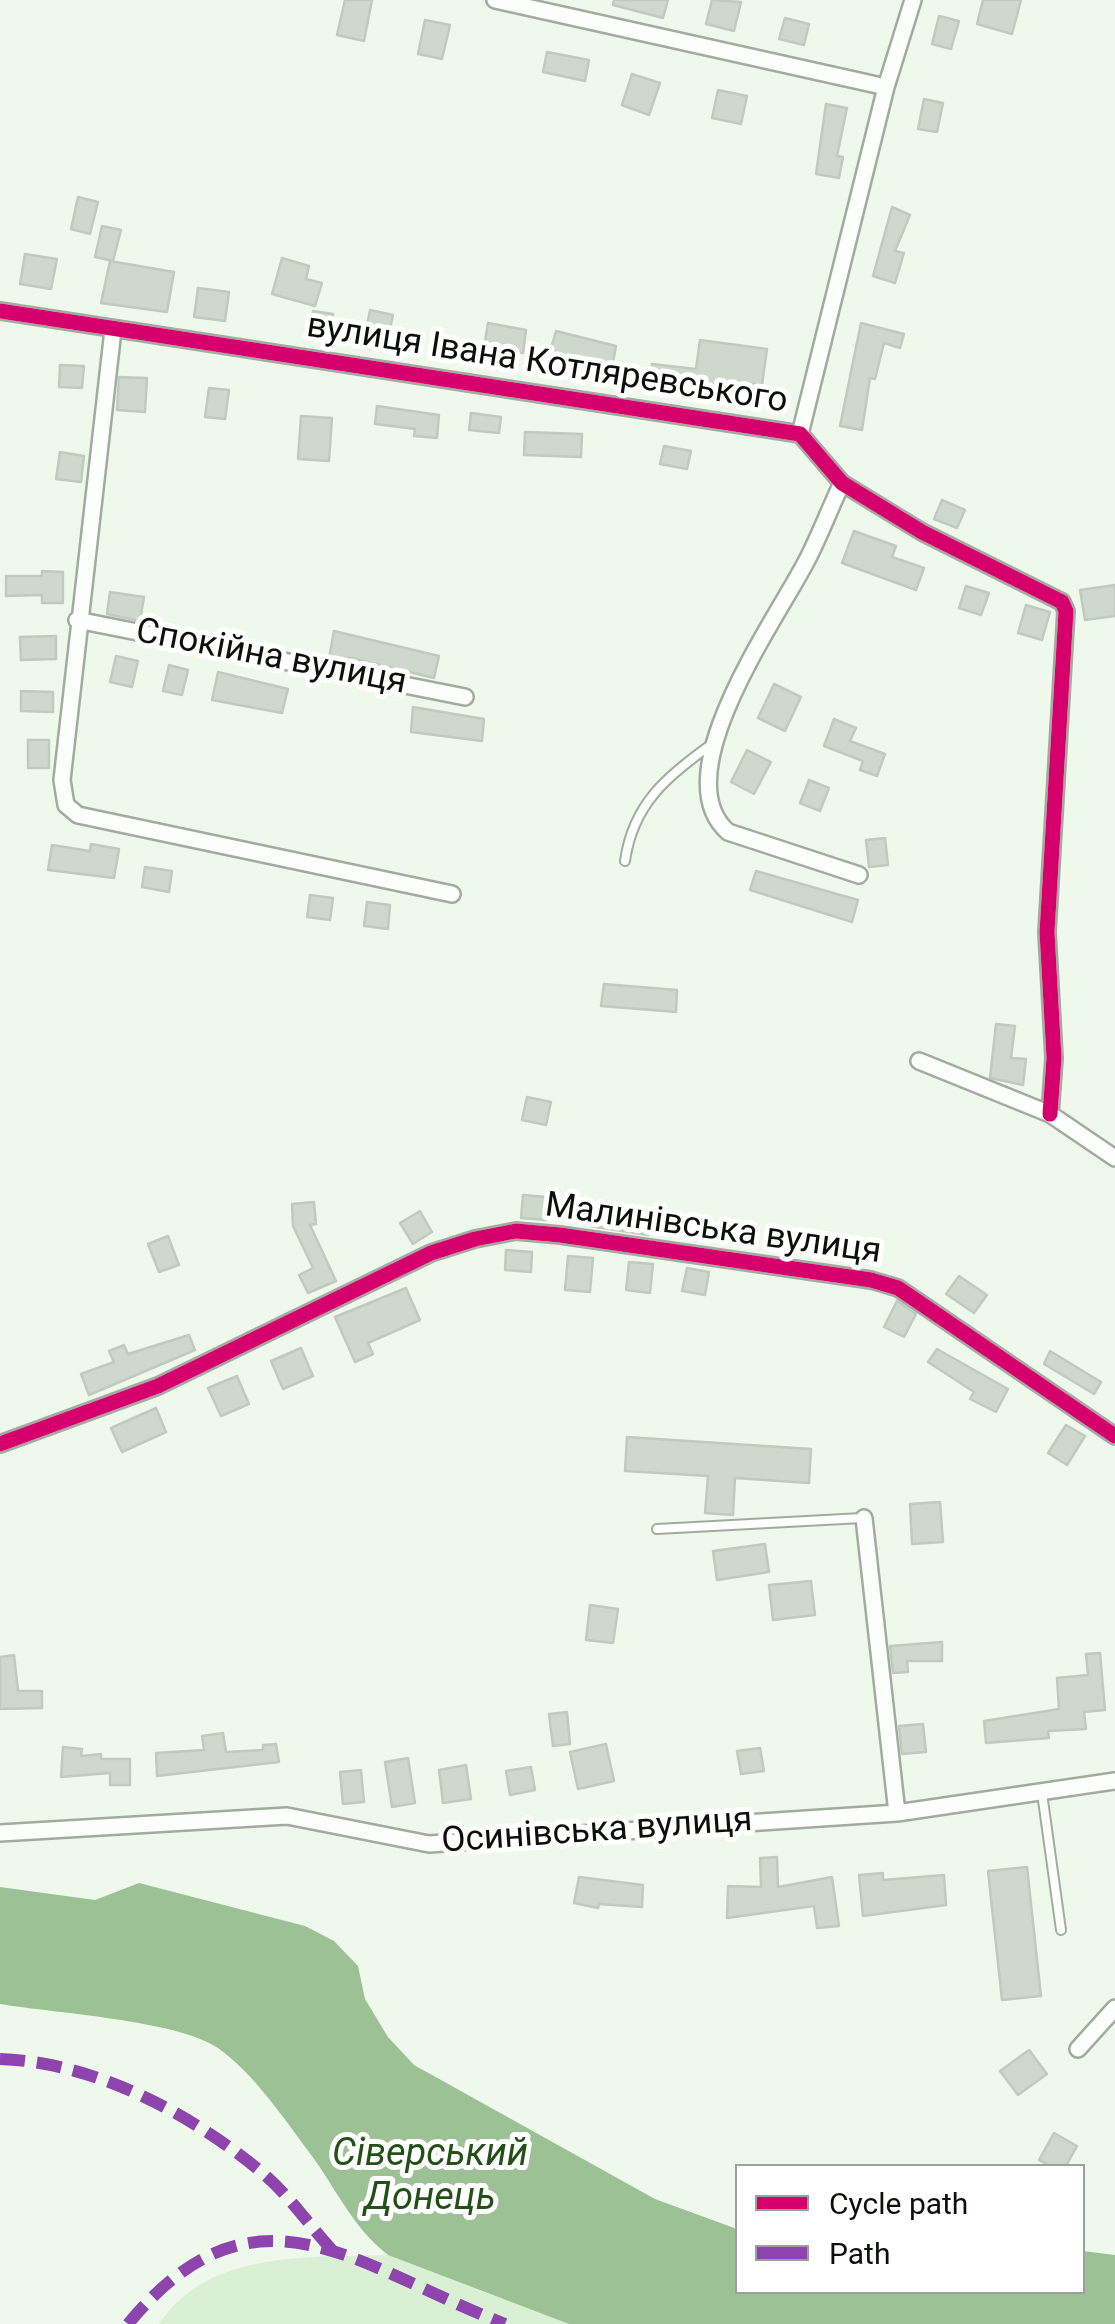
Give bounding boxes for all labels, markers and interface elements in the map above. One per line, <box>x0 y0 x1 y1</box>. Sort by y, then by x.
street label: вулиця Івана Котляревського <box>304 306 790 424</box>
street label: Спокійна вулиця <box>132 611 410 705</box>
street label: Малинівська вулиця <box>542 1186 884 1274</box>
street label: Осинівська вулиця <box>440 1800 754 1864</box>
water label: Сіверський Донець <box>332 2132 528 2222</box>
legend <box>735 2164 1085 2294</box>
text: Cycle path <box>829 2186 968 2221</box>
text: Path <box>829 2236 890 2271</box>

